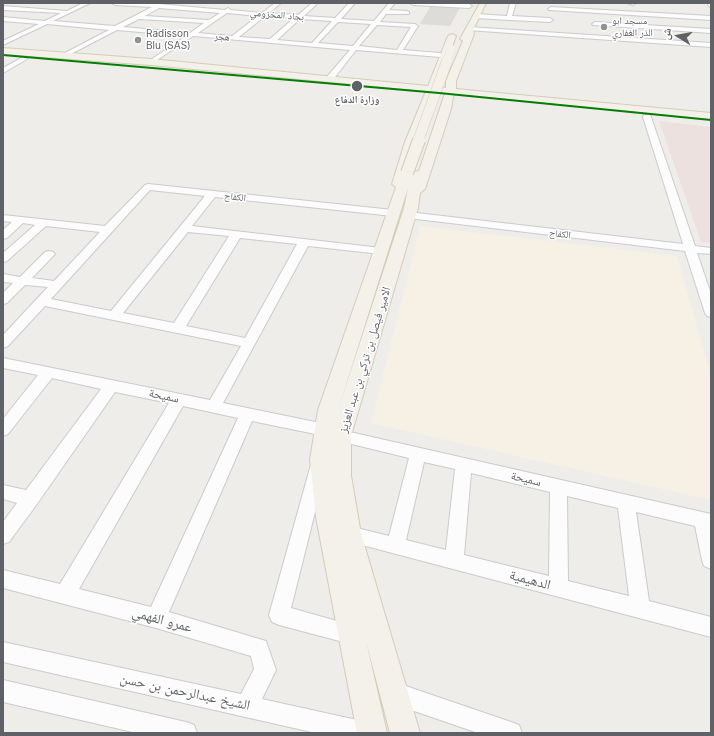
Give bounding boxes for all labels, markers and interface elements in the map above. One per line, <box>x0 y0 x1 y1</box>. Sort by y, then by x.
street label: بجاد المخزومي <box>249 7 305 23</box>
place label: مسجد ابو الذر الغفاري <box>612 15 653 38</box>
north arrow <box>658 16 698 56</box>
marker: مسجد ابو الذر الغفاري <box>599 22 609 32</box>
text: ش <box>658 27 674 41</box>
place label: Radisson Blu (SAS) <box>146 28 191 52</box>
street label: هجر <box>214 30 230 44</box>
marker: Radisson Blu (SAS) <box>133 35 143 45</box>
marker: وزارة الدفاع <box>350 79 364 93</box>
place label: وزارة الدفاع <box>334 94 380 106</box>
street label: الكفاح <box>224 190 246 204</box>
street label: الكفاح <box>548 227 572 241</box>
street label: الامير فيصل بن تركي بن عبد العزيز <box>336 285 394 435</box>
street label: سميحة <box>148 386 180 406</box>
street label: سميحة <box>509 469 543 489</box>
street label: الدهيمية <box>507 566 553 594</box>
street label: عمرو الفهمي <box>130 604 194 636</box>
street label: الشيخ عبدالرحمن بن حسن <box>118 670 252 714</box>

